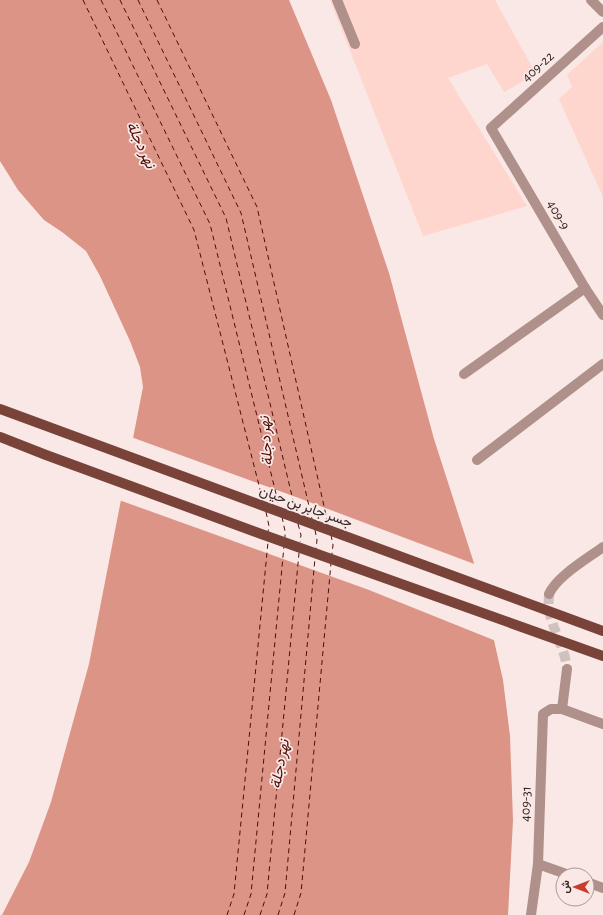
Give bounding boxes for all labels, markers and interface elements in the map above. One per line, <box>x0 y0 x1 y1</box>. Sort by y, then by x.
street label: 409-22 <box>519 49 557 85</box>
water label: نهر دجلة <box>123 119 159 172</box>
street label: 409-9 <box>544 198 572 232</box>
water label: نهر دجلة <box>257 415 276 466</box>
street label: جسر جابر بن حيان <box>257 484 354 531</box>
water label: نهر دجلة <box>268 738 293 790</box>
street label: 409-31 <box>518 786 534 822</box>
north arrow <box>555 867 595 907</box>
text: ش <box>560 880 572 894</box>

